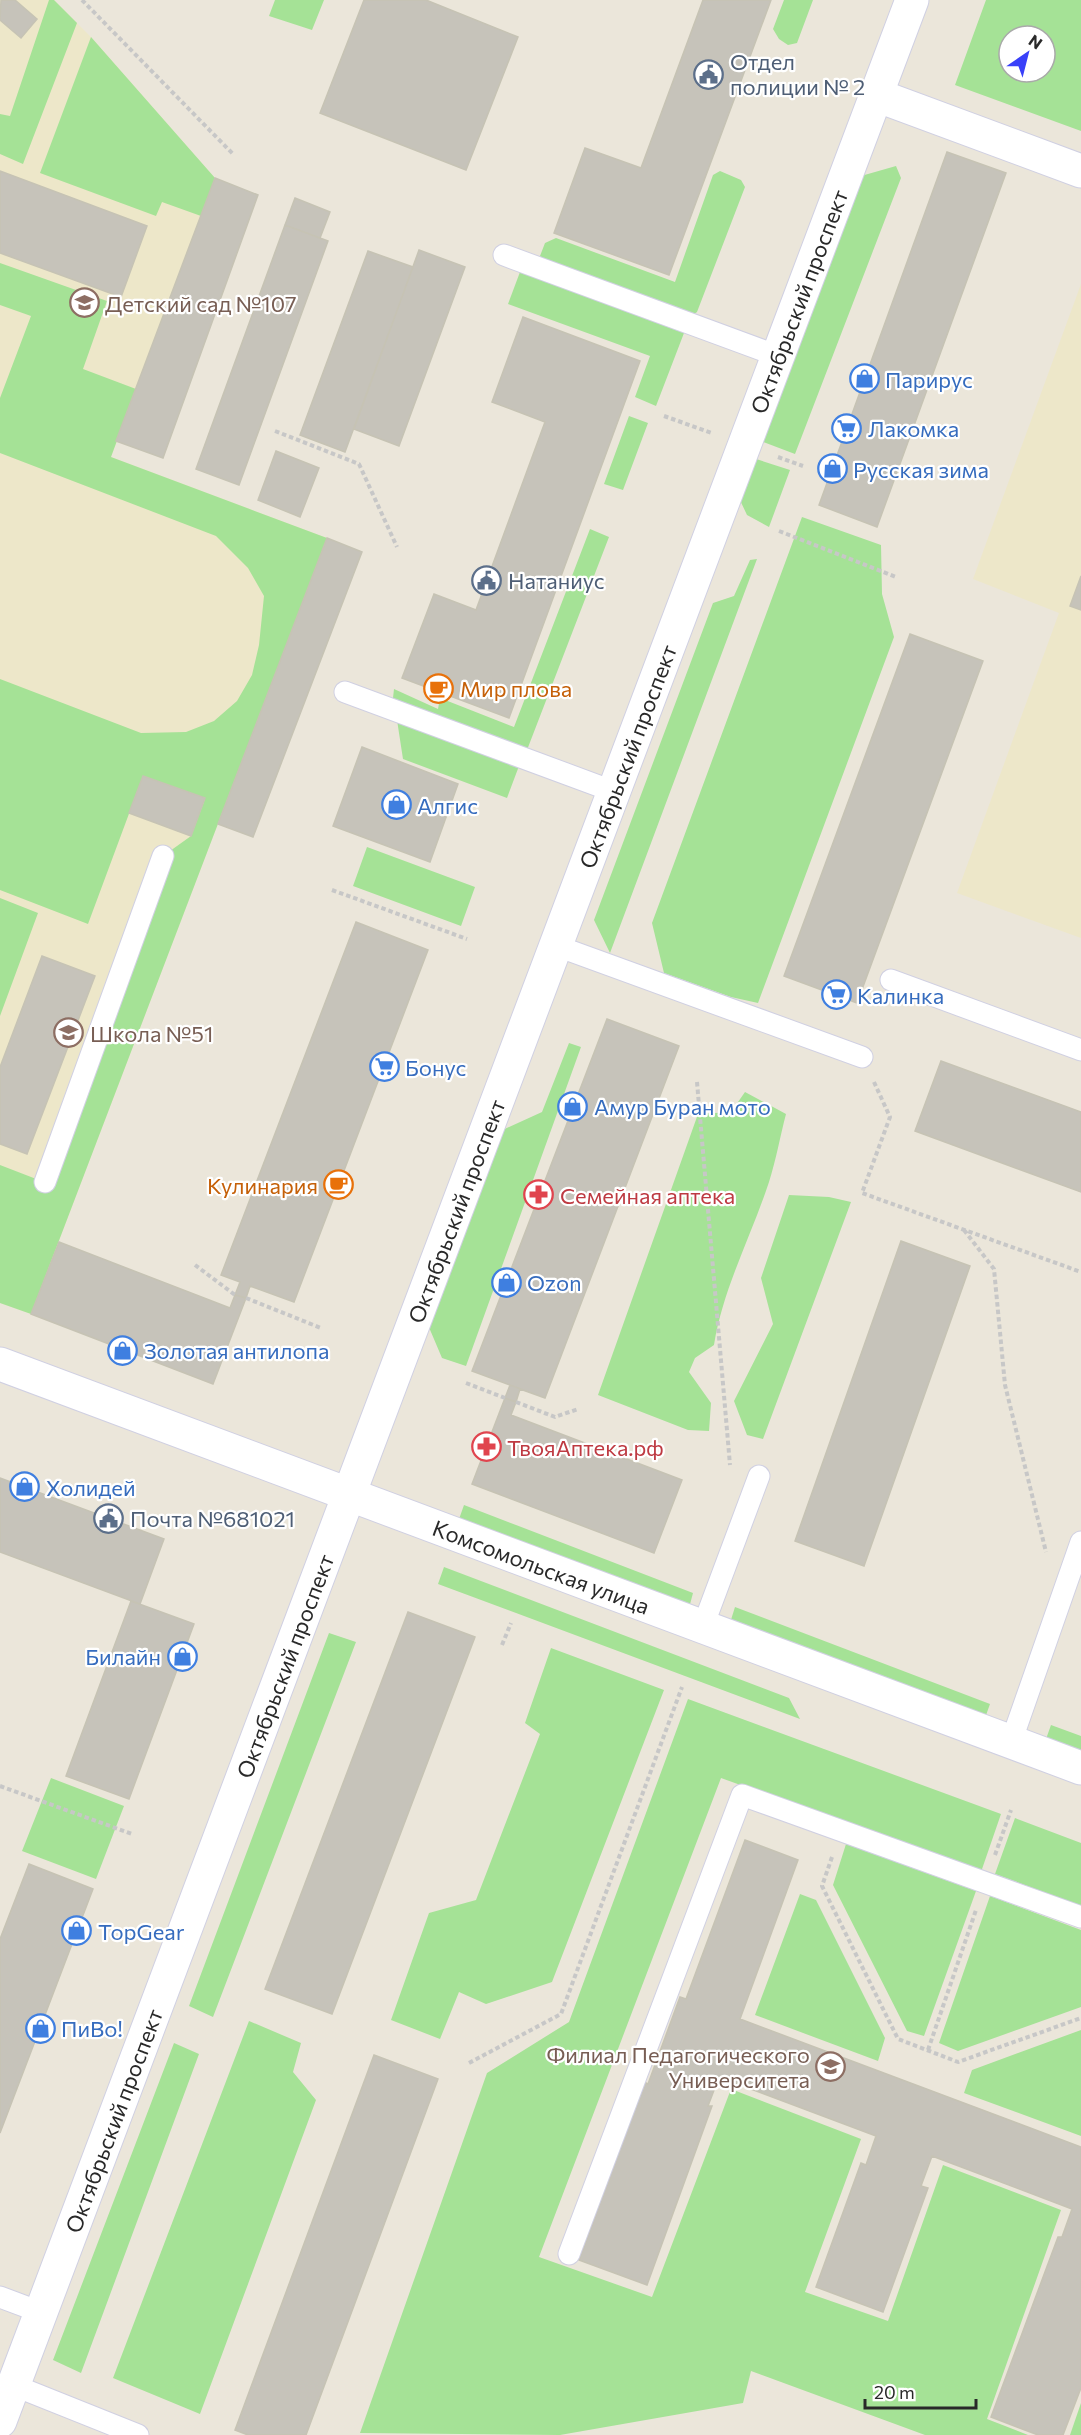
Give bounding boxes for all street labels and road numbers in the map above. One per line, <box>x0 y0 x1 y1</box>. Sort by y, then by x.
street label: Октябрьский проспект <box>744 186 853 417</box>
street label: Октябрьский проспект <box>573 641 682 872</box>
street label: Октябрьский проспект <box>401 1095 510 1327</box>
street label: Комсомольская улица <box>429 1514 654 1619</box>
street label: Октябрьский проспект <box>230 1550 339 1781</box>
street label: Октябрьский проспект <box>59 2005 168 2236</box>

